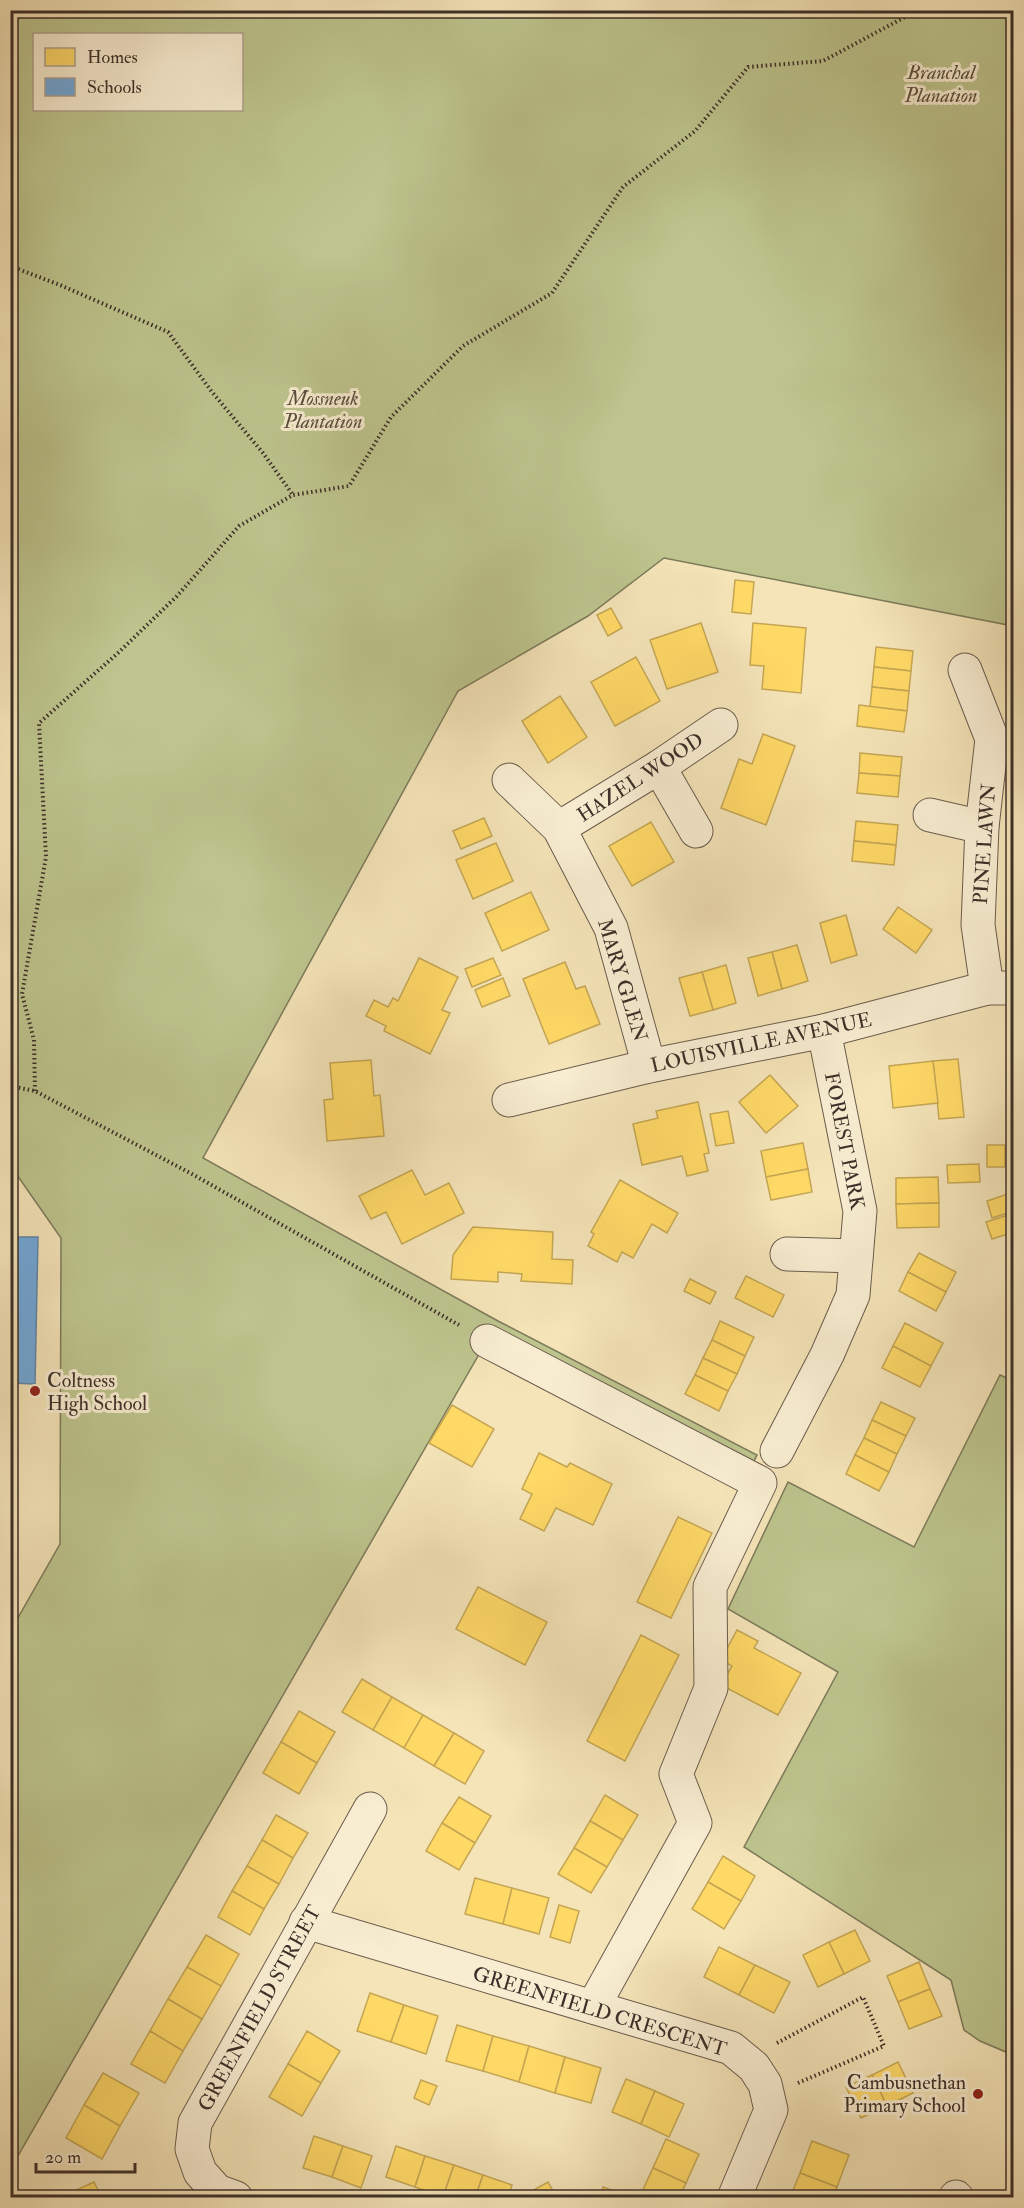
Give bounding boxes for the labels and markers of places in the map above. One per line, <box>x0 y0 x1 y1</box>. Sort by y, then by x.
place label: Coltness High School <box>47 1368 147 1416</box>
marker: Coltness High School <box>28 1384 42 1398</box>
place label: Cambusnethan Primary School <box>844 2070 966 2118</box>
marker: Cambusnethan Primary School <box>971 2087 985 2101</box>

